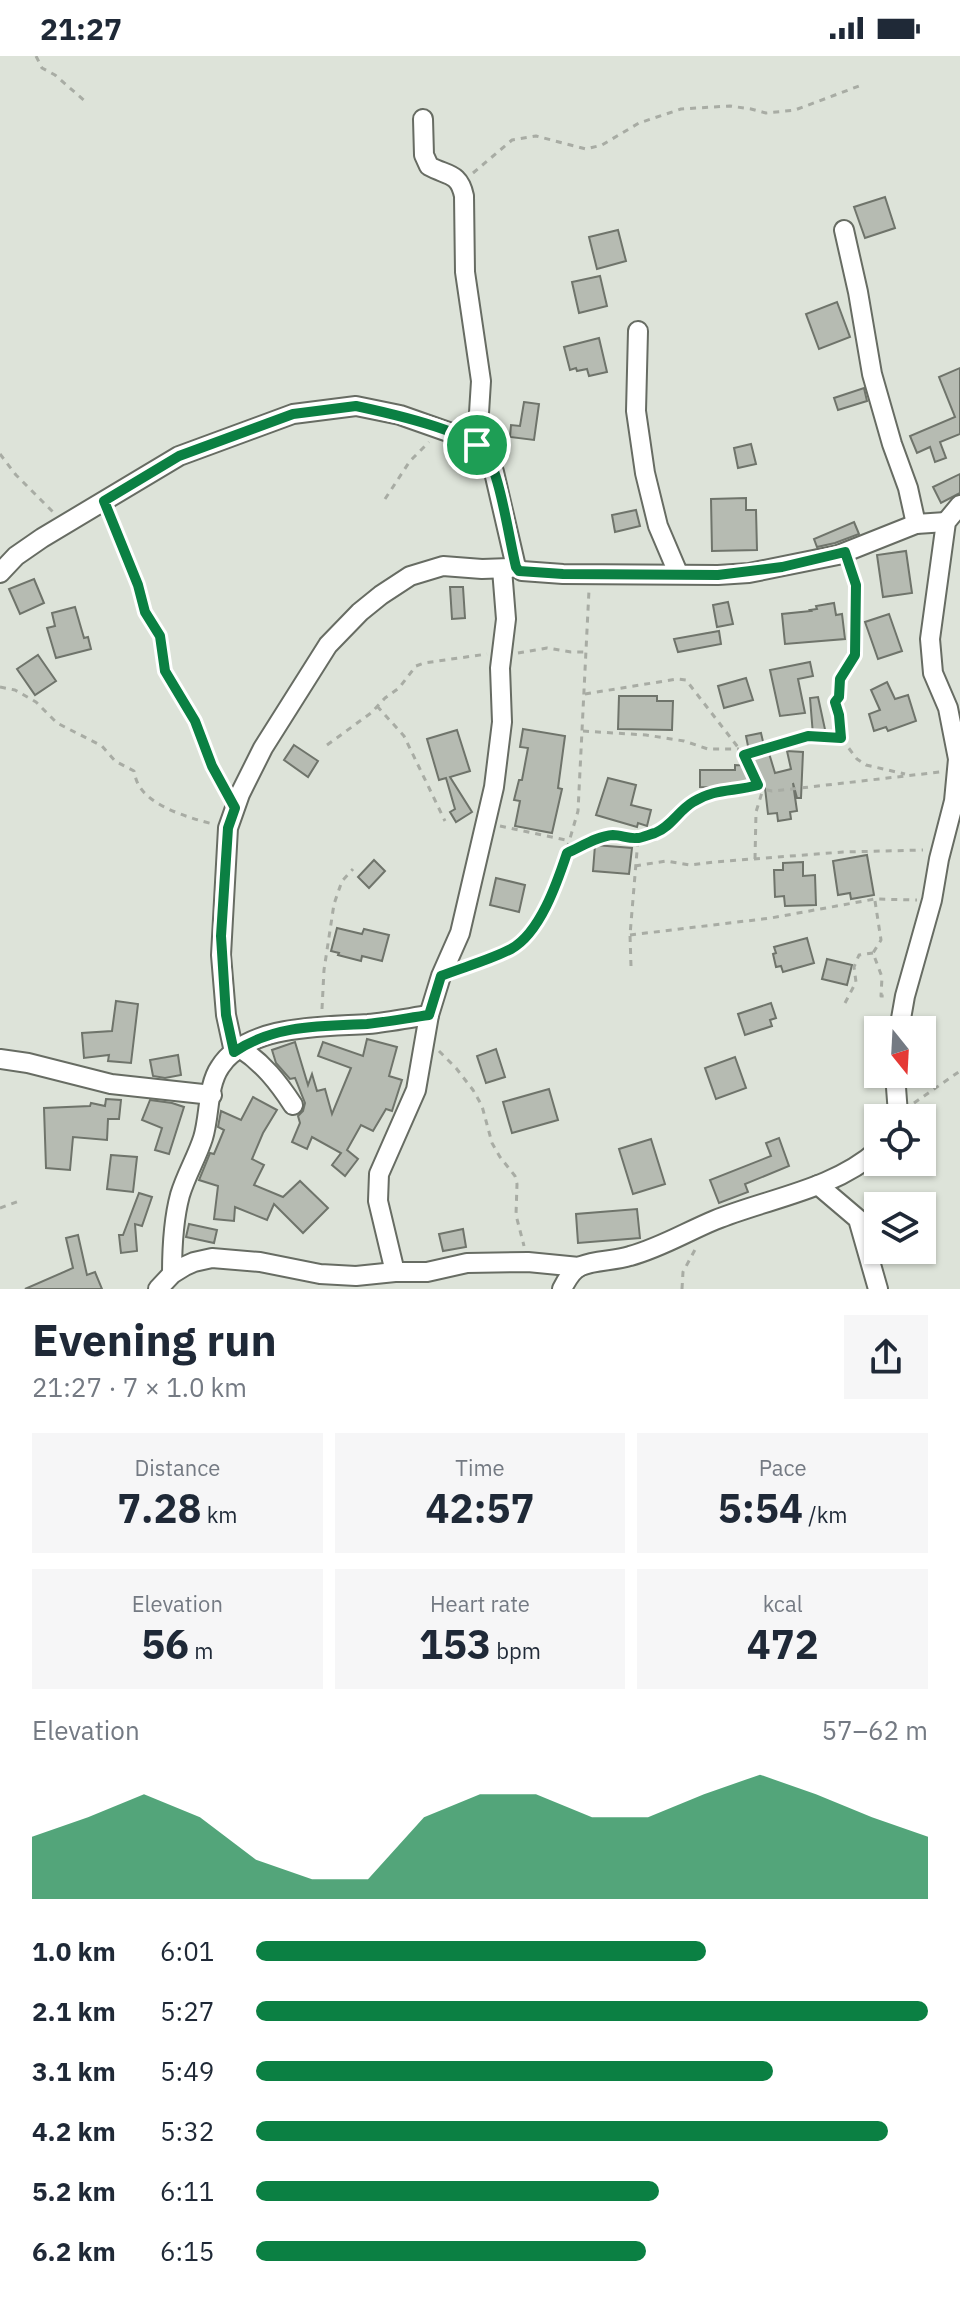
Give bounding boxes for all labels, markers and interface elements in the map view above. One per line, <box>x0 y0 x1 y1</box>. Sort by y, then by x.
text: 21:27 <box>40 9 122 48</box>
pin <box>443 411 511 479</box>
icon: arrive <box>455 423 499 467</box>
north arrow <box>864 1016 936 1088</box>
map controls <box>864 1016 936 1264</box>
button: locate <box>864 1104 936 1176</box>
button: layers <box>864 1192 936 1264</box>
text: Evening run <box>32 1311 277 1368</box>
button: share <box>844 1315 928 1399</box>
text: 21:27 · 7 × 1.0 km <box>32 1370 247 1404</box>
text: Distance <box>134 1453 220 1482</box>
text: Time <box>455 1453 505 1482</box>
text: Pace <box>759 1453 807 1482</box>
text: 7.28 <box>117 1482 202 1534</box>
text: 42:57 <box>425 1482 535 1534</box>
text: 5:54 <box>718 1482 803 1534</box>
text: km <box>202 1500 238 1529</box>
text: /km <box>803 1500 847 1529</box>
text: Elevation <box>132 1589 223 1618</box>
text: Heart rate <box>430 1589 530 1618</box>
text: kcal <box>763 1589 803 1618</box>
text: 56 <box>141 1618 189 1670</box>
text: 153 <box>419 1618 491 1670</box>
text: 472 <box>747 1618 819 1670</box>
text: m <box>189 1636 214 1665</box>
text: bpm <box>491 1636 541 1665</box>
text: Elevation <box>32 1713 140 1747</box>
text: 57–62 m <box>821 1713 928 1747</box>
text: 1.0 km <box>32 1934 116 1968</box>
text: 6:01 <box>160 1934 214 1968</box>
text: 2.1 km <box>32 1994 116 2028</box>
text: 5:27 <box>160 1994 214 2028</box>
text: 3.1 km <box>32 2054 116 2088</box>
text: 5:49 <box>160 2054 214 2088</box>
text: 4.2 km <box>32 2114 116 2148</box>
text: 5:32 <box>160 2114 214 2148</box>
text: 5.2 km <box>32 2174 116 2208</box>
text: 6:11 <box>160 2174 214 2208</box>
text: 6.2 km <box>32 2234 116 2268</box>
text: 6:15 <box>160 2234 214 2268</box>

